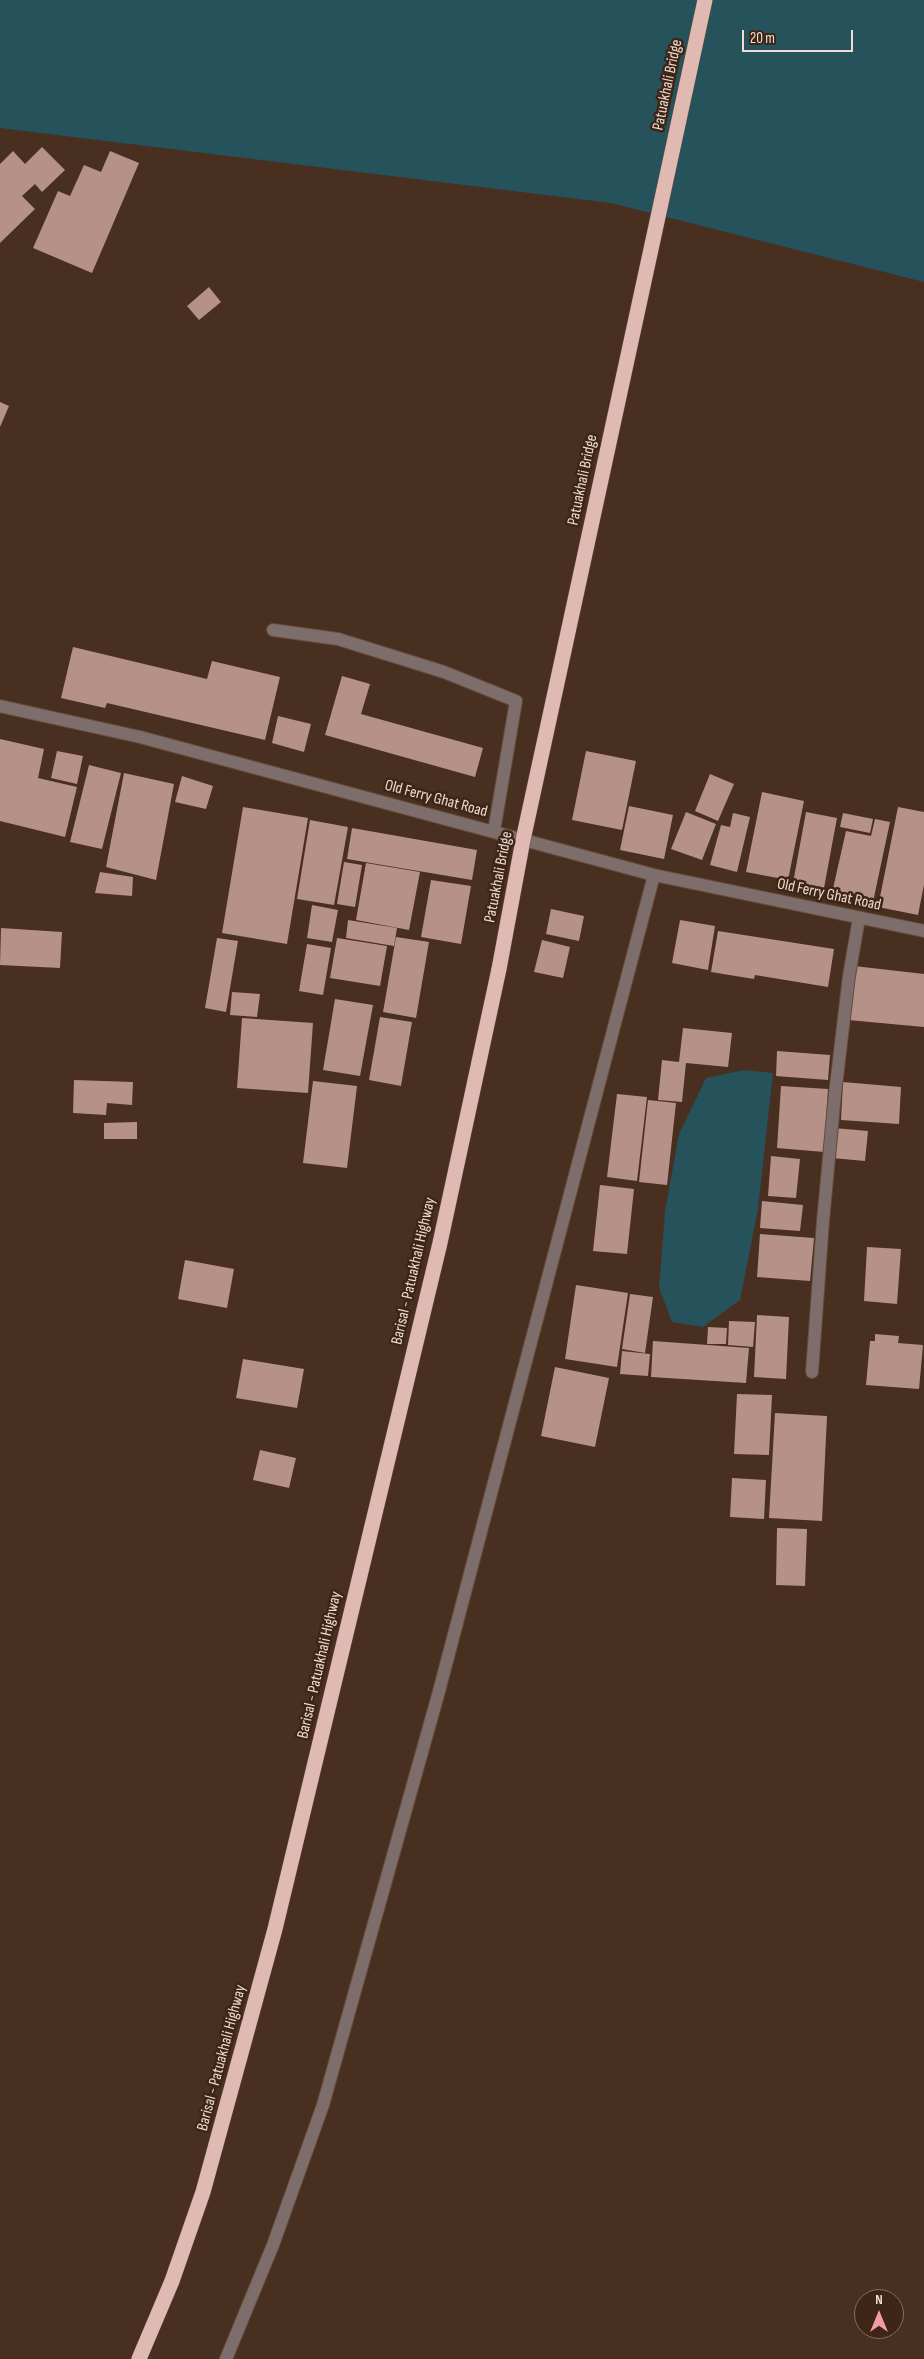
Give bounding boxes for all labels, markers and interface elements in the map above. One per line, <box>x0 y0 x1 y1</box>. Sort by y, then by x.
scale bar <box>744 20 855 52</box>
text: 20 m <box>750 29 775 48</box>
street label: Patuakhali Bridge <box>649 38 687 132</box>
street label: Patuakhali Bridge <box>564 433 602 527</box>
street label: Old Ferry Ghat Road <box>383 776 489 822</box>
street label: Patuakhali Bridge <box>481 830 517 924</box>
street label: Old Ferry Ghat Road <box>775 875 883 915</box>
street label: Barisal - Patuakhali Highway <box>388 1196 440 1346</box>
street label: Barisal - Patuakhali Highway <box>294 1590 346 1740</box>
street label: Barisal - Patuakhali Highway <box>193 1983 251 2133</box>
north arrow <box>854 2289 904 2339</box>
text: N <box>875 2291 883 2308</box>

